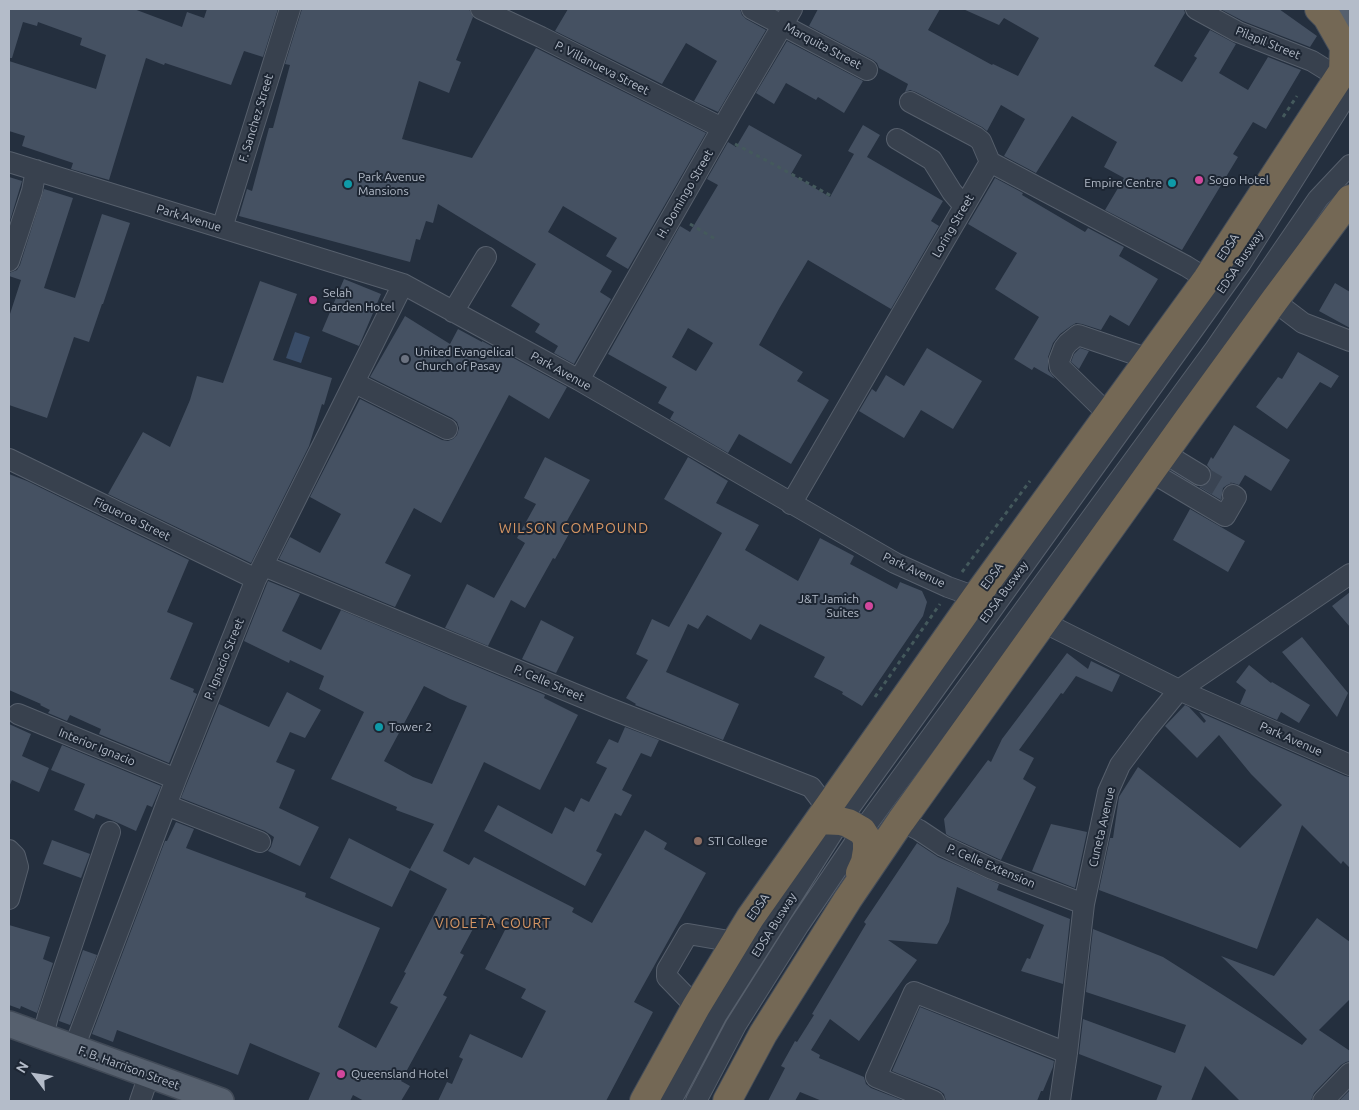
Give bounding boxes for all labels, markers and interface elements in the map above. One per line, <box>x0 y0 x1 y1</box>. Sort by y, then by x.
street label: Marquita Street <box>782 20 864 72</box>
street label: Pilapil Street <box>1233 23 1303 63</box>
street label: P. Villanueva Street <box>552 38 652 98</box>
street label: F. Sanchez Street <box>236 72 276 164</box>
street label: H. Domingo Street <box>654 147 716 241</box>
place label: Park Avenue Mansions <box>358 170 425 198</box>
place label: Sogo Hotel <box>1209 173 1269 187</box>
marker: Sogo Hotel <box>1193 174 1205 186</box>
place label: Empire Centre <box>1084 176 1162 190</box>
marker: Empire Centre <box>1166 177 1178 189</box>
marker: Park Avenue Mansions <box>342 178 354 190</box>
street label: Loring Street <box>929 192 977 260</box>
street label: Park Avenue <box>155 201 223 235</box>
street label: EDSA Busway <box>1214 228 1266 296</box>
street label: EDSA <box>1214 231 1242 263</box>
place label: Selah Garden Hotel <box>323 286 395 314</box>
marker: Selah Garden Hotel <box>307 294 319 306</box>
place label: United Evangelical Church of Pasay <box>415 345 514 373</box>
street label: Park Avenue <box>528 348 594 394</box>
marker: United Evangelical Church of Pasay <box>399 353 411 365</box>
street label: Figueroa Street <box>91 494 173 544</box>
district label: WILSON COMPOUND <box>497 520 651 536</box>
street label: Park Avenue <box>881 549 947 591</box>
street label: EDSA Busway <box>977 558 1031 626</box>
street label: EDSA <box>978 560 1006 592</box>
place label: J&T Jamich Suites <box>798 592 859 620</box>
marker: J&T Jamich Suites <box>863 600 875 612</box>
street label: P. Ignacio Street <box>201 616 247 702</box>
street label: P. Celle Street <box>512 662 586 704</box>
street label: Park Avenue <box>1257 719 1325 759</box>
place label: Tower 2 <box>389 720 432 734</box>
marker: Tower 2 <box>373 721 385 733</box>
street label: Interior Ignacio <box>57 725 137 769</box>
street label: Cuneta Avenue <box>1086 786 1118 868</box>
place label: STI College <box>708 834 768 848</box>
marker: STI College <box>692 835 704 847</box>
street label: P. Celle Extension <box>945 841 1037 891</box>
street label: EDSA Busway <box>749 890 799 960</box>
street label: EDSA <box>744 891 772 923</box>
district label: VIOLETA COURT <box>433 915 553 931</box>
street label: F. B. Harrison Street <box>76 1043 182 1093</box>
north arrow <box>10 1050 60 1100</box>
text: N <box>13 1059 32 1076</box>
place label: Queensland Hotel <box>351 1067 448 1081</box>
marker: Queensland Hotel <box>335 1068 347 1080</box>

